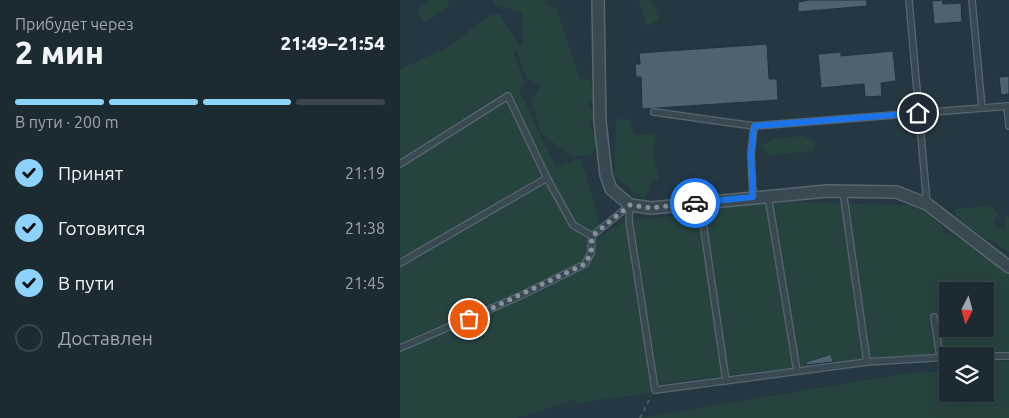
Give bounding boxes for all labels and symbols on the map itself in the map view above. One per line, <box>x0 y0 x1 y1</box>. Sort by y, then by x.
pin <box>897 92 939 134</box>
courier <box>670 178 720 228</box>
north arrow <box>939 282 994 338</box>
pin <box>448 298 490 340</box>

